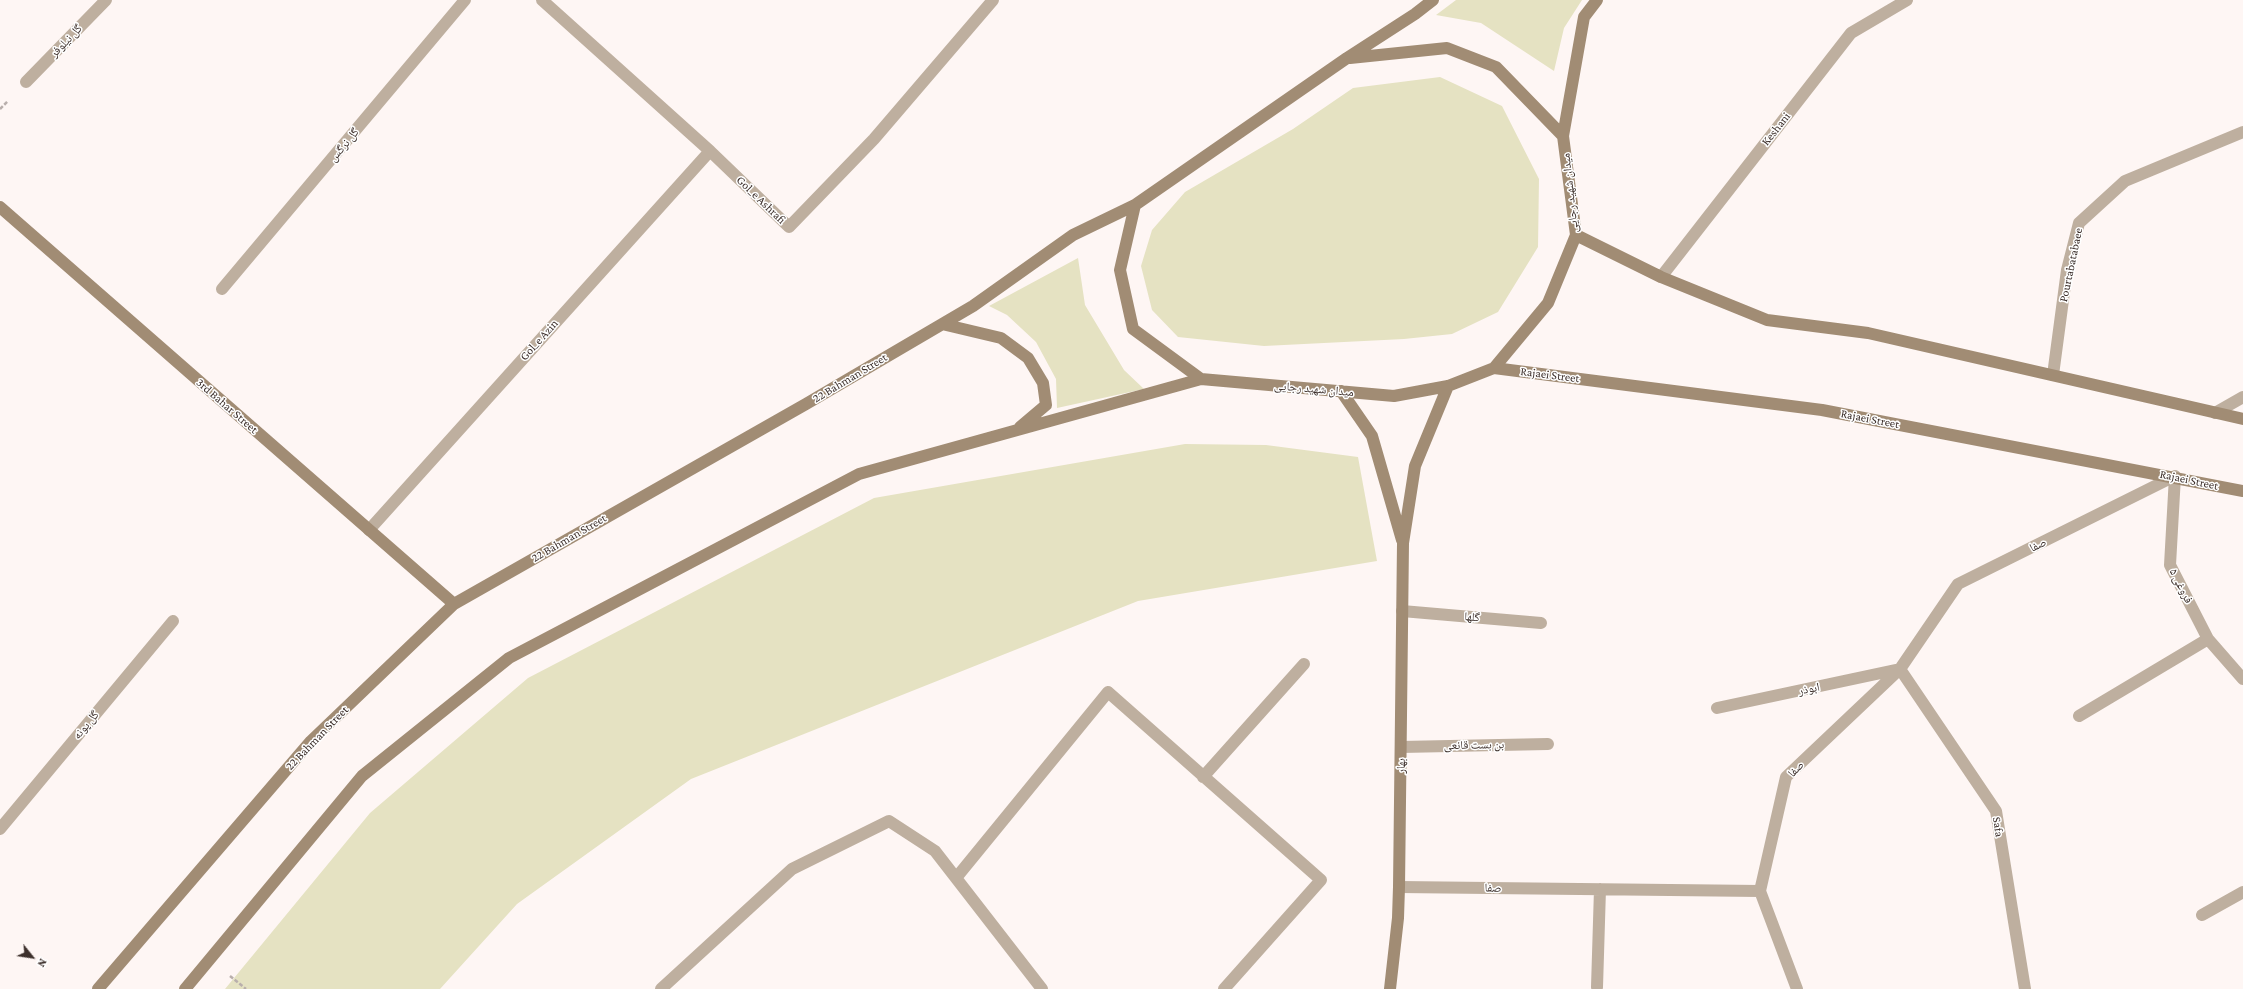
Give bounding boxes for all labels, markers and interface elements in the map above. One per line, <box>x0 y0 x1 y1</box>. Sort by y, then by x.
street label: گل نیلوفر <box>47 21 85 61</box>
street label: Keshani <box>1759 109 1793 149</box>
street label: گل نرگس <box>326 125 362 165</box>
street label: میدان شهید رجایی <box>1559 152 1581 234</box>
street label: Gol_e Ashrafi <box>733 173 789 227</box>
street label: Pourtabatabaee <box>2056 227 2086 303</box>
street label: Gol_e Azin <box>517 316 561 364</box>
street label: 22 Bahman Street <box>810 350 890 406</box>
street label: Rajaei Street <box>1520 364 1580 386</box>
street label: 3rd Bahar Street <box>193 375 261 437</box>
street label: میدان شهید رجایی <box>1274 378 1354 400</box>
street label: Rajaei Street <box>1839 406 1901 432</box>
street label: Rajaei Street <box>2158 467 2220 493</box>
street label: 22 Bahman Street <box>529 511 609 565</box>
street label: صفا <box>2027 535 2049 555</box>
street label: فروغی ۵ <box>2166 566 2196 606</box>
street label: گلها <box>1464 609 1480 625</box>
street label: ابوذر <box>1797 680 1821 698</box>
street label: 22 Bahman Street <box>283 703 351 773</box>
street label: گل پونه <box>70 708 102 742</box>
street label: بن بست قانعی <box>1444 737 1504 753</box>
street label: بهار <box>1394 758 1408 774</box>
street label: صفا <box>1785 758 1807 780</box>
street label: Safa <box>1989 816 2007 838</box>
street label: صفا <box>1484 881 1502 895</box>
north arrow <box>12 937 52 977</box>
text: N <box>35 957 49 969</box>

